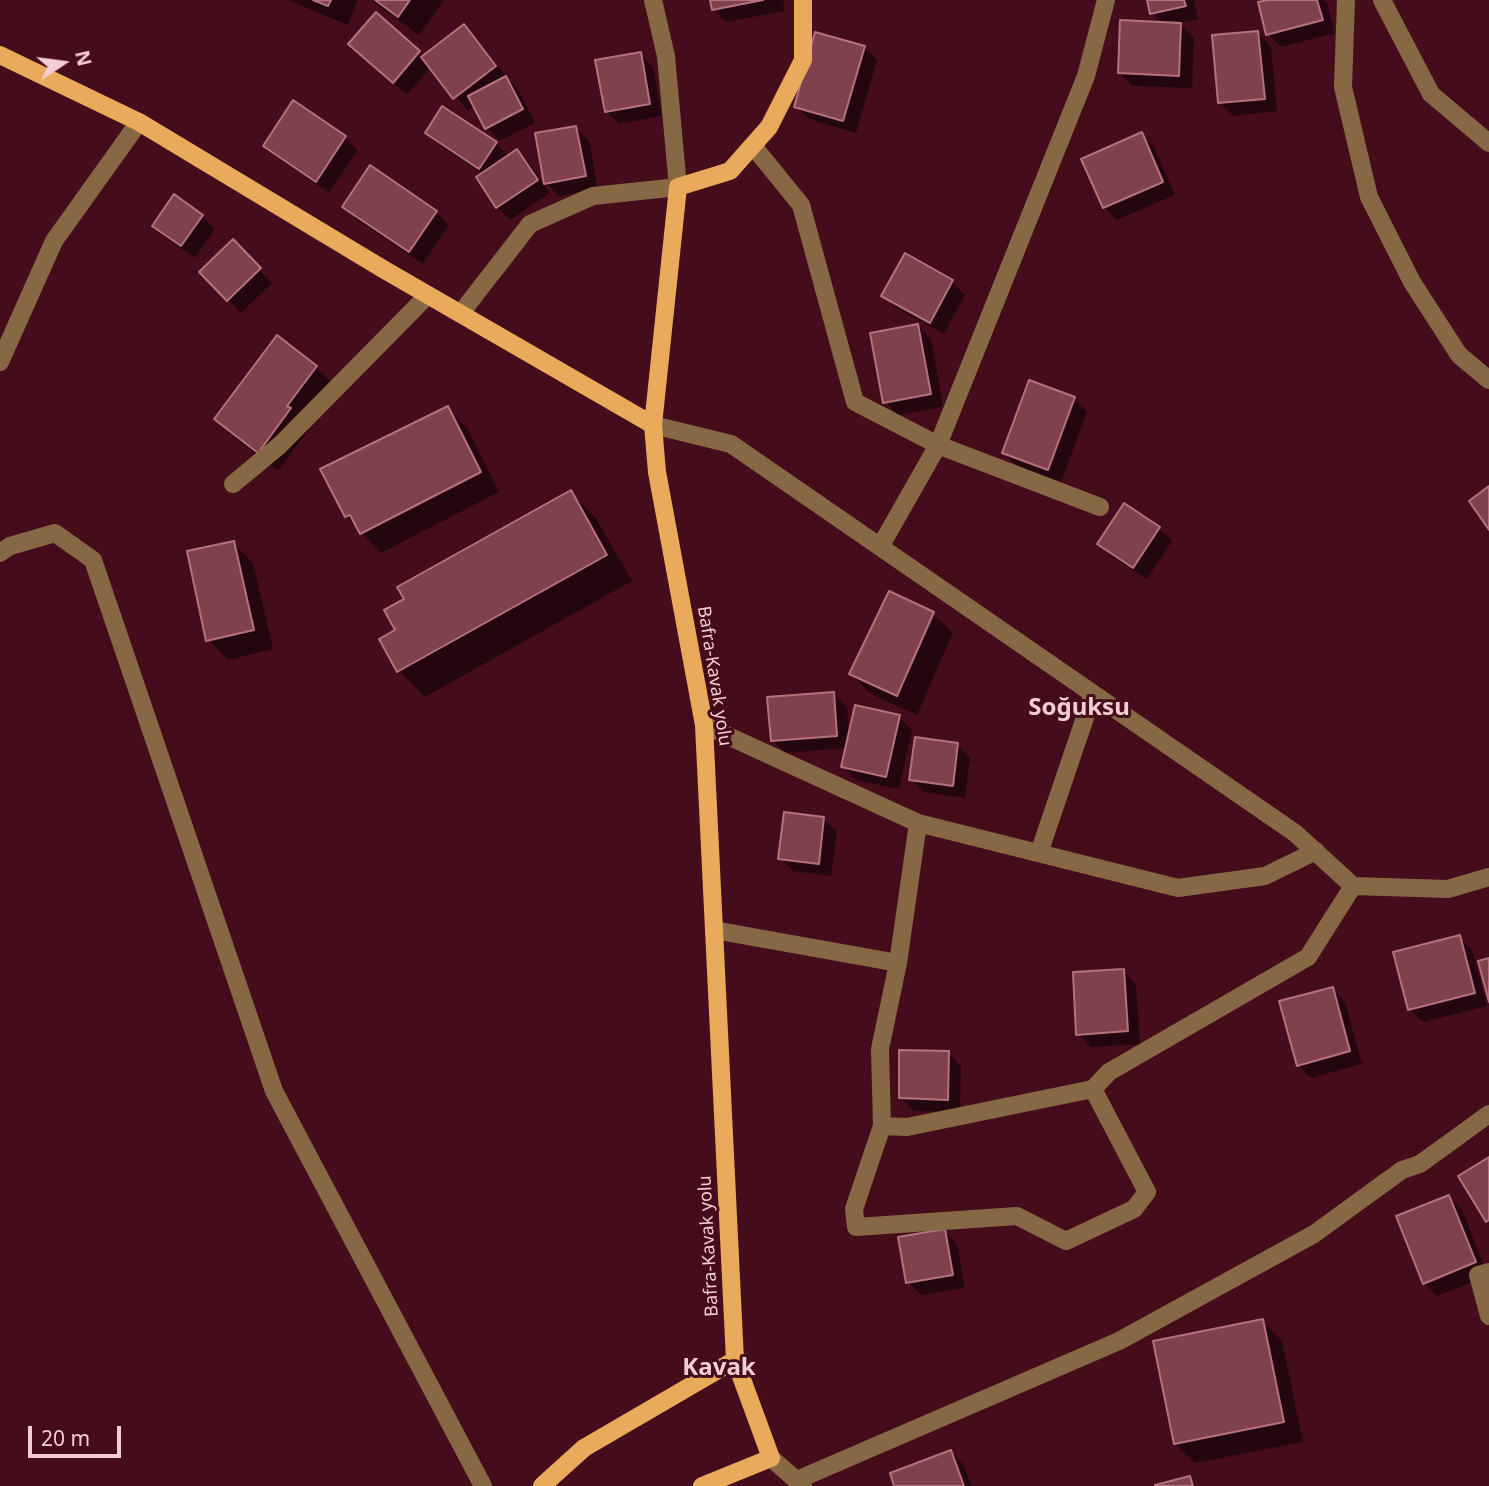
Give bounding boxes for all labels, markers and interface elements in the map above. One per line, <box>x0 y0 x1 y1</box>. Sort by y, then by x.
north arrow <box>28 28 98 98</box>
text: N <box>69 48 98 69</box>
street label: Bafra-Kavak yolu <box>692 604 736 748</box>
district label: Soğuksu <box>1028 694 1130 722</box>
street label: Bafra-Kavak yolu <box>695 1175 723 1317</box>
district label: Kavak <box>682 1354 756 1382</box>
scale bar <box>32 1412 124 1456</box>
text: 20 m <box>41 1424 90 1452</box>

